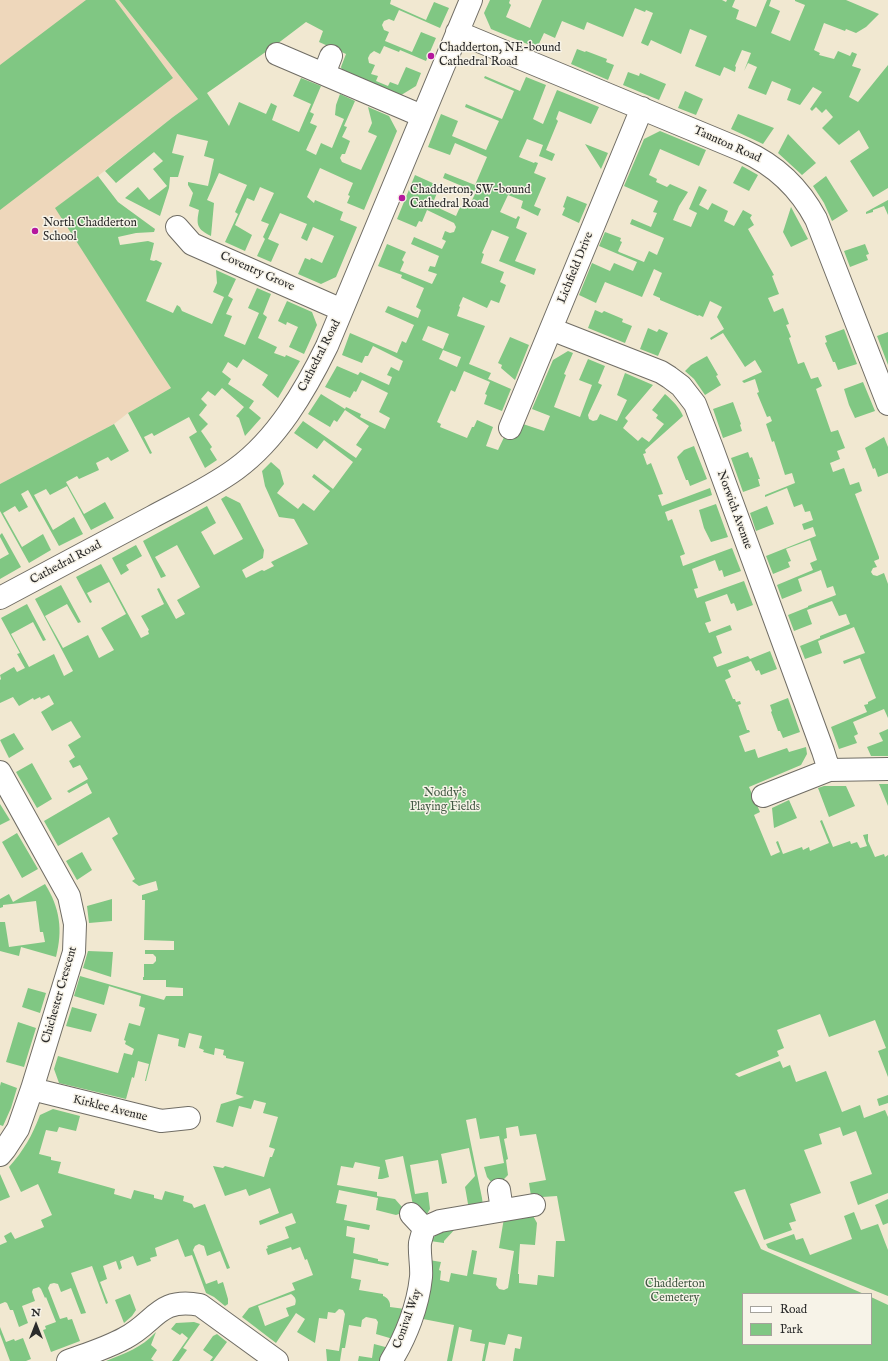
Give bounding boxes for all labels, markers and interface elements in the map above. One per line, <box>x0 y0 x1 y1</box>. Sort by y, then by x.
place label: Chadderton, NE-bound Cathedral Road <box>439 42 561 70</box>
marker: Chadderton, NE-bound Cathedral Road <box>426 51 436 61</box>
street label: Taunton Road <box>691 124 763 166</box>
place label: Chadderton, SW-bound Cathedral Road <box>410 184 531 212</box>
marker: Chadderton, SW-bound Cathedral Road <box>397 193 407 203</box>
place label: North Chadderton School <box>43 217 137 245</box>
marker: North Chadderton School <box>30 226 40 236</box>
street label: Lichfield Drive <box>555 230 597 306</box>
street label: Coventry Grove <box>217 249 297 295</box>
street label: Cathedral Road <box>296 318 344 394</box>
street label: Norwich Avenue <box>713 469 755 551</box>
street label: Cathedral Road <box>28 538 104 588</box>
park label: Noddy's Playing Fields <box>410 787 480 815</box>
street label: Chichester Crescent <box>39 945 81 1045</box>
street label: Kirklee Avenue <box>71 1093 149 1125</box>
park label: Chadderton Cemetery <box>645 1278 705 1306</box>
street label: Conival Way <box>391 1287 425 1351</box>
legend <box>742 1293 872 1345</box>
text: Road <box>780 1302 807 1317</box>
north arrow <box>16 1305 56 1345</box>
text: N <box>31 1306 41 1320</box>
text: Park <box>780 1322 803 1337</box>

